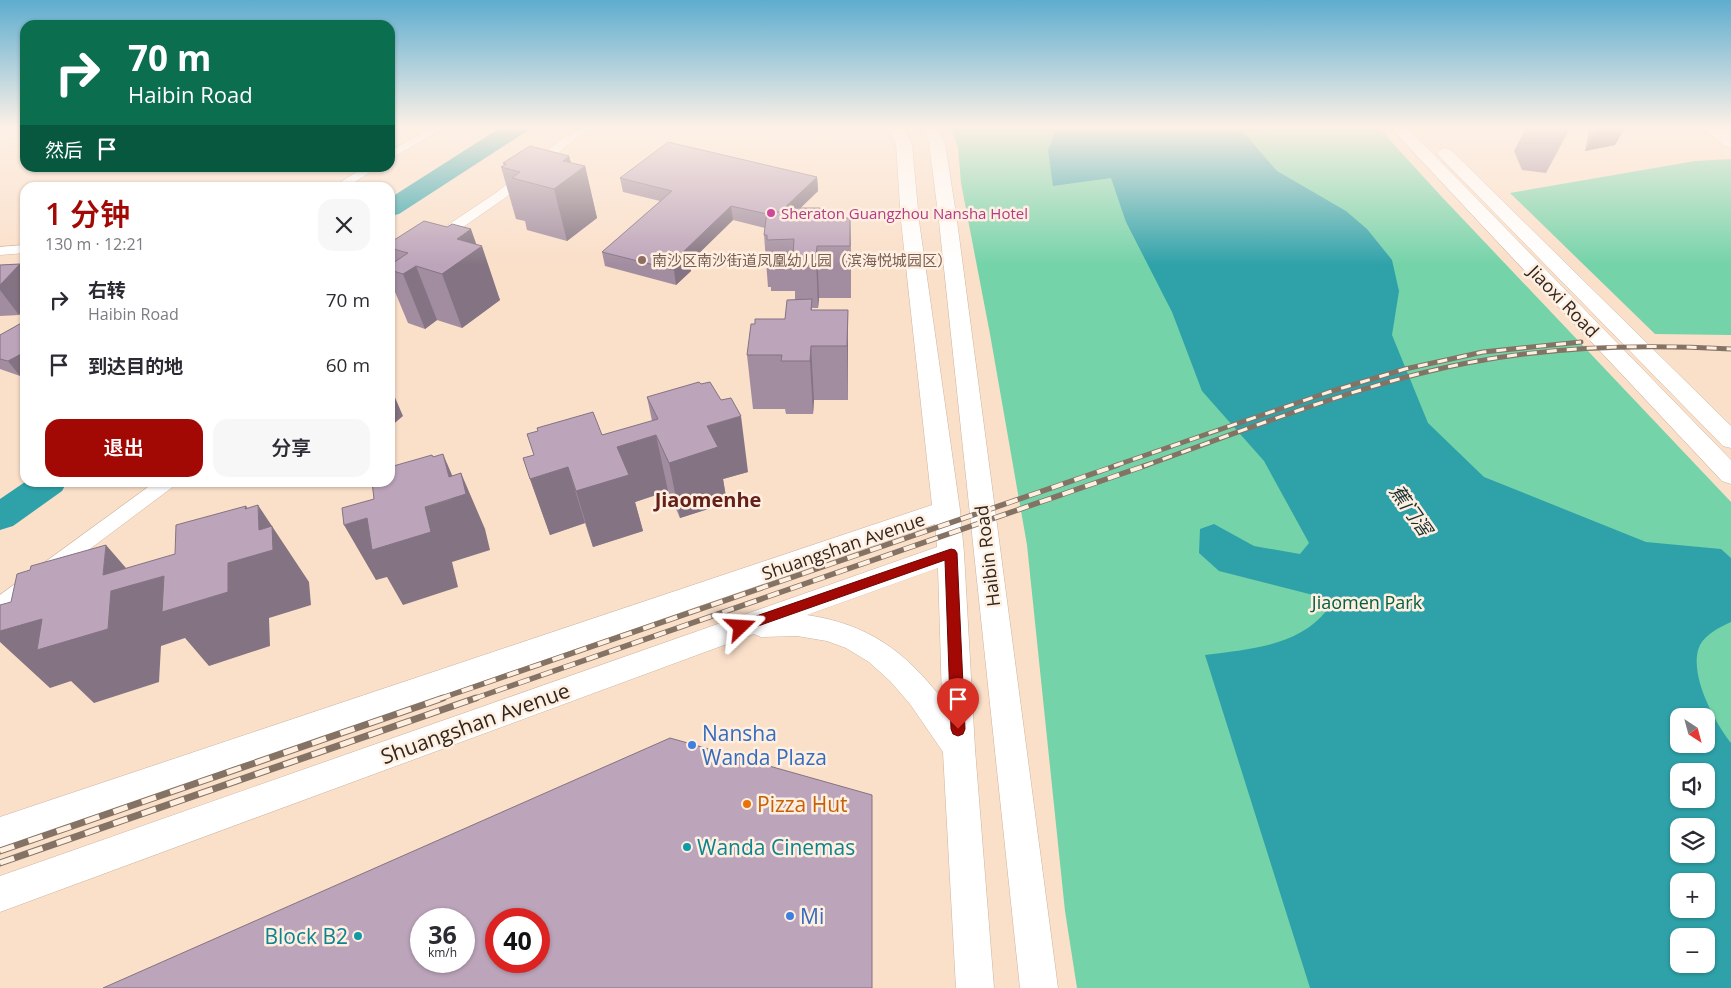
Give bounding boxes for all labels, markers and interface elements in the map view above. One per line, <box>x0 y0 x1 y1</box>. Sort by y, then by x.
text: 70 m <box>128 34 211 81</box>
icon: right <box>45 40 110 105</box>
text: Haibin Road <box>128 79 253 109</box>
icon: arrive <box>93 135 121 163</box>
text: 然后 <box>45 137 83 163</box>
text: 1 分钟 <box>45 193 130 234</box>
button: close <box>318 199 370 251</box>
place label: Sheraton Guangzhou Nansha Hotel <box>781 203 1028 223</box>
marker: Sheraton Guangzhou Nansha Hotel <box>765 207 777 219</box>
text: 130 m · 12:21 <box>45 233 145 255</box>
place label: 南沙区南沙街道凤凰幼儿园（滨海悦城园区） <box>652 250 952 270</box>
marker: 南沙区南沙街道凤凰幼儿园（滨海悦城园区） <box>636 254 648 266</box>
street label: Jiaoxi Road <box>1522 258 1605 342</box>
text: 右转 <box>88 277 126 303</box>
icon: right <box>45 286 73 314</box>
text: 70 m <box>326 287 370 313</box>
text: Haibin Road <box>88 303 179 325</box>
icon: arrive <box>45 351 73 379</box>
text: 60 m <box>326 352 370 378</box>
text: 到达目的地 <box>88 353 183 379</box>
button: 退出 <box>45 419 203 477</box>
button: 分享 <box>213 419 370 477</box>
water label: 蕉门滘 <box>1384 479 1440 543</box>
district label: Jiaomenhe <box>653 486 761 513</box>
street label: Haibin Road <box>969 504 1005 608</box>
street label: Shuangshan Avenue <box>758 507 928 585</box>
park label: Jiaomen Park <box>1310 590 1423 614</box>
position arrow <box>714 600 766 652</box>
street label: Shuangshan Avenue <box>377 676 573 770</box>
pin <box>937 678 979 729</box>
icon: arrive <box>944 685 972 713</box>
north arrow <box>1670 708 1715 752</box>
map controls <box>1670 708 1715 973</box>
place label: Nansha Wanda Plaza <box>702 719 827 771</box>
marker: Nansha Wanda Plaza <box>686 739 698 751</box>
button: sound <box>1670 763 1715 808</box>
place label: Pizza Hut <box>757 790 848 818</box>
marker: Pizza Hut <box>741 798 753 810</box>
button: layers <box>1670 818 1715 863</box>
place label: Wanda Cinemas <box>697 833 855 861</box>
marker: Wanda Cinemas <box>681 841 693 853</box>
button: + <box>1670 873 1715 918</box>
place label: Mi <box>800 902 824 930</box>
speed limit sign: 40 <box>485 908 550 973</box>
marker: Mi <box>784 910 796 922</box>
text: 36 <box>428 917 457 951</box>
place label: Block B2 <box>264 922 348 950</box>
button: − <box>1670 928 1715 973</box>
marker: Block B2 <box>352 930 364 942</box>
text: km/h <box>428 944 457 961</box>

